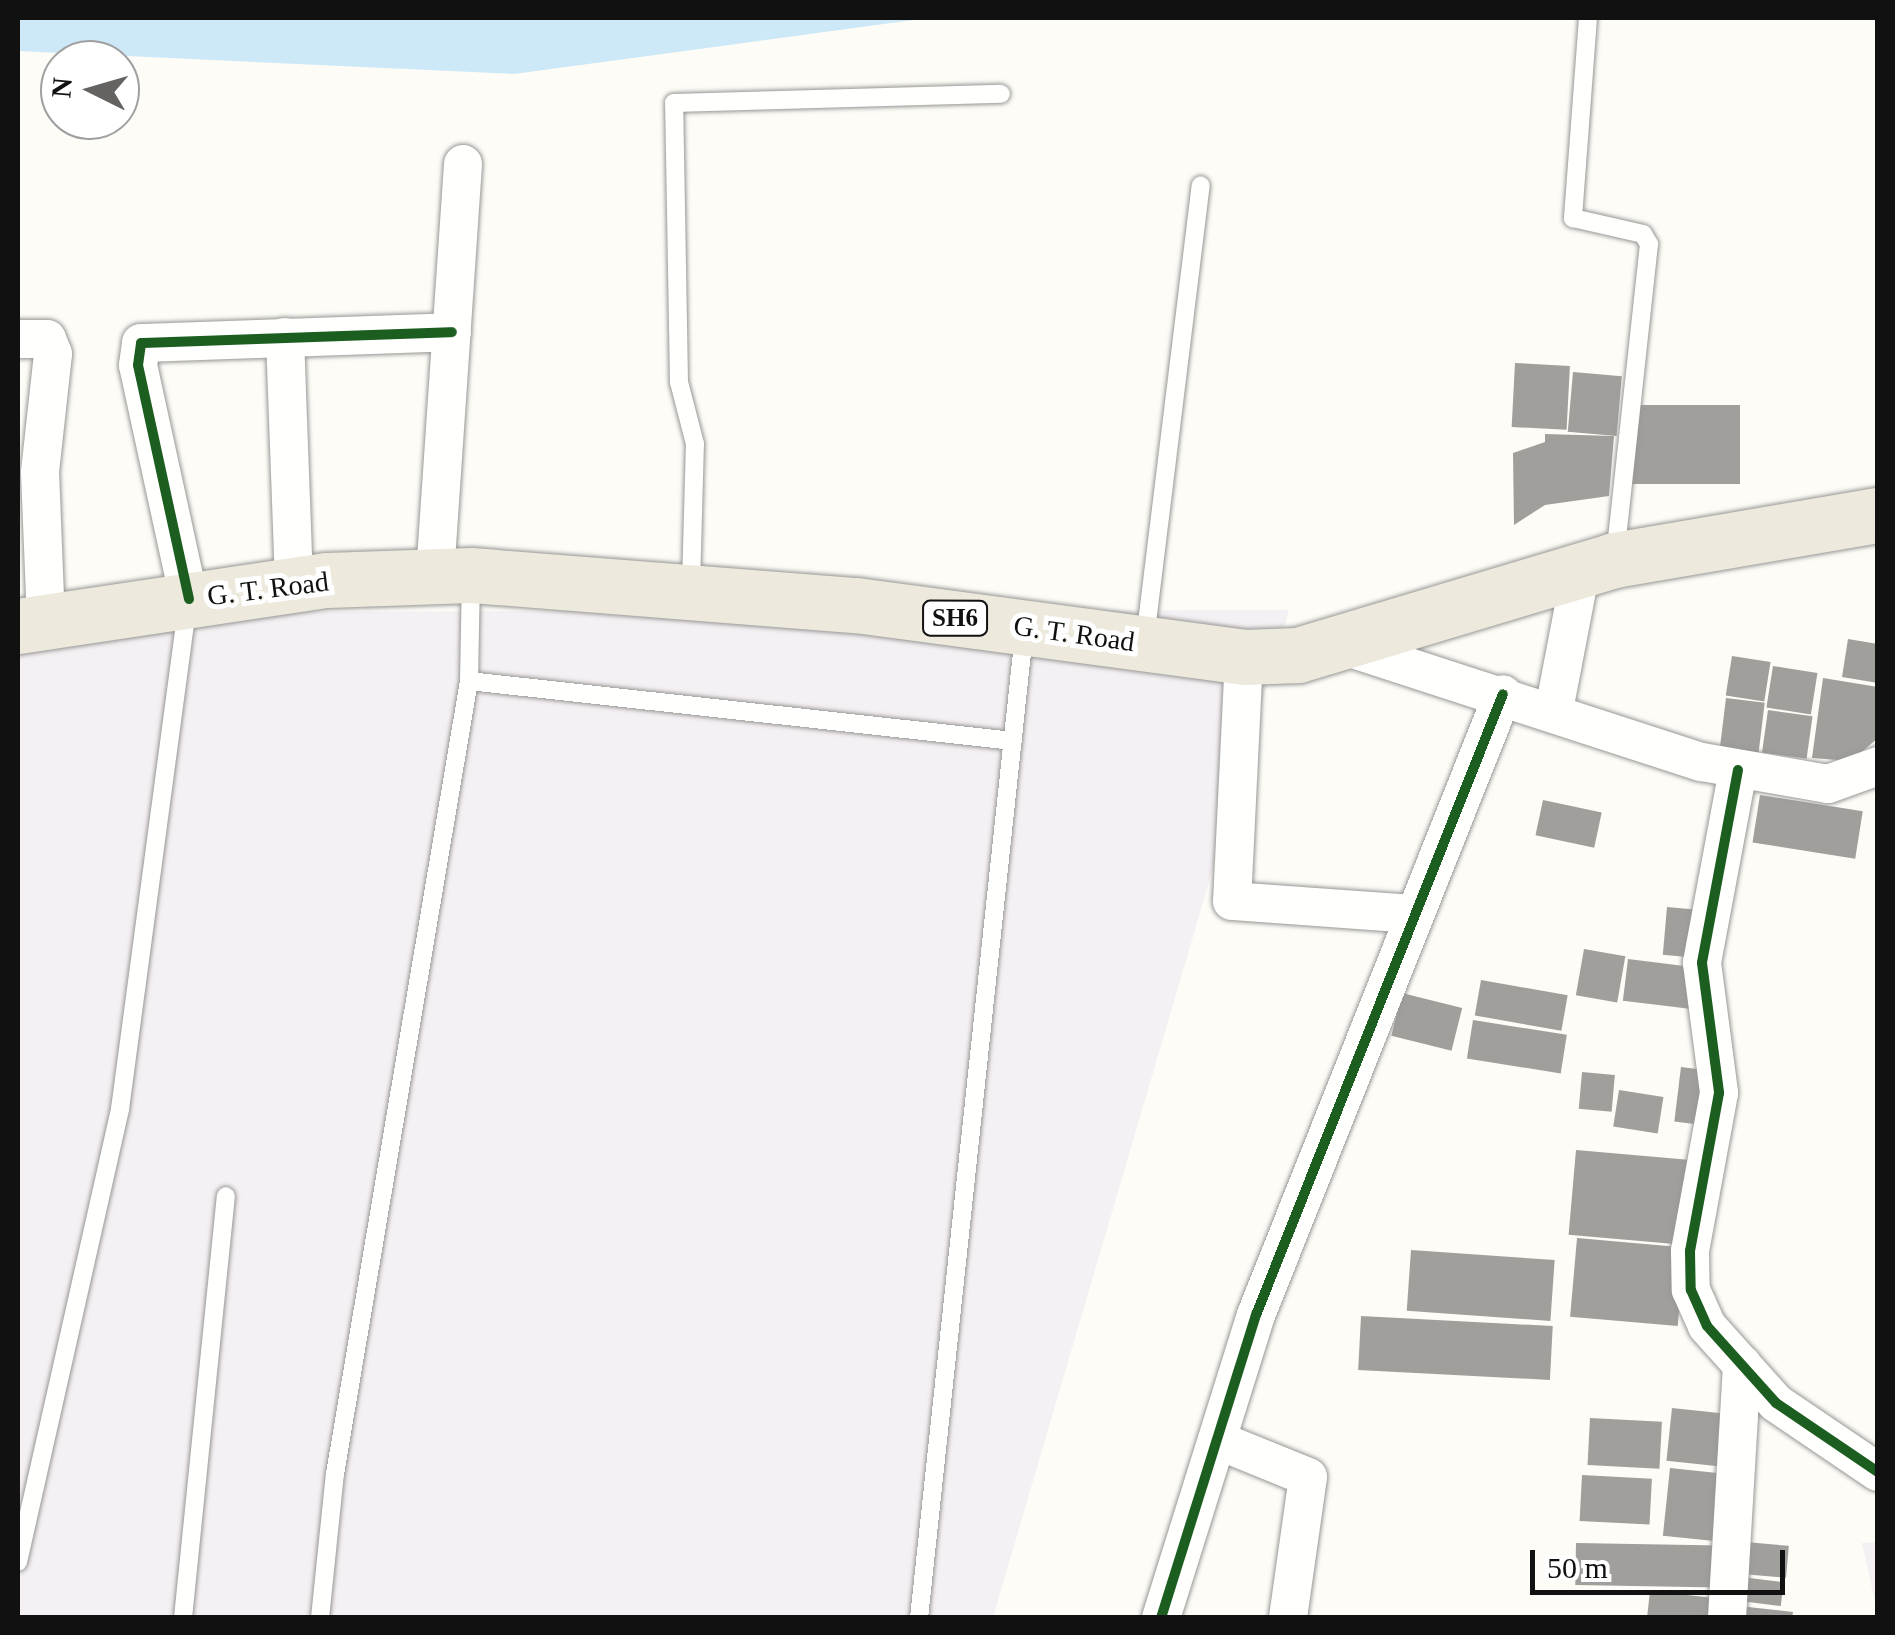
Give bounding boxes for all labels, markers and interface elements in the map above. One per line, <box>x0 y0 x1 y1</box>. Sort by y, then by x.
north arrow <box>40 40 140 140</box>
text: N <box>45 76 78 99</box>
street label: G. T. Road <box>205 565 331 613</box>
road number: SH6 <box>920 598 990 638</box>
street label: G. T. Road <box>1011 609 1137 659</box>
scale bar <box>1535 1530 1790 1592</box>
text: 50 m <box>1547 1551 1608 1584</box>

